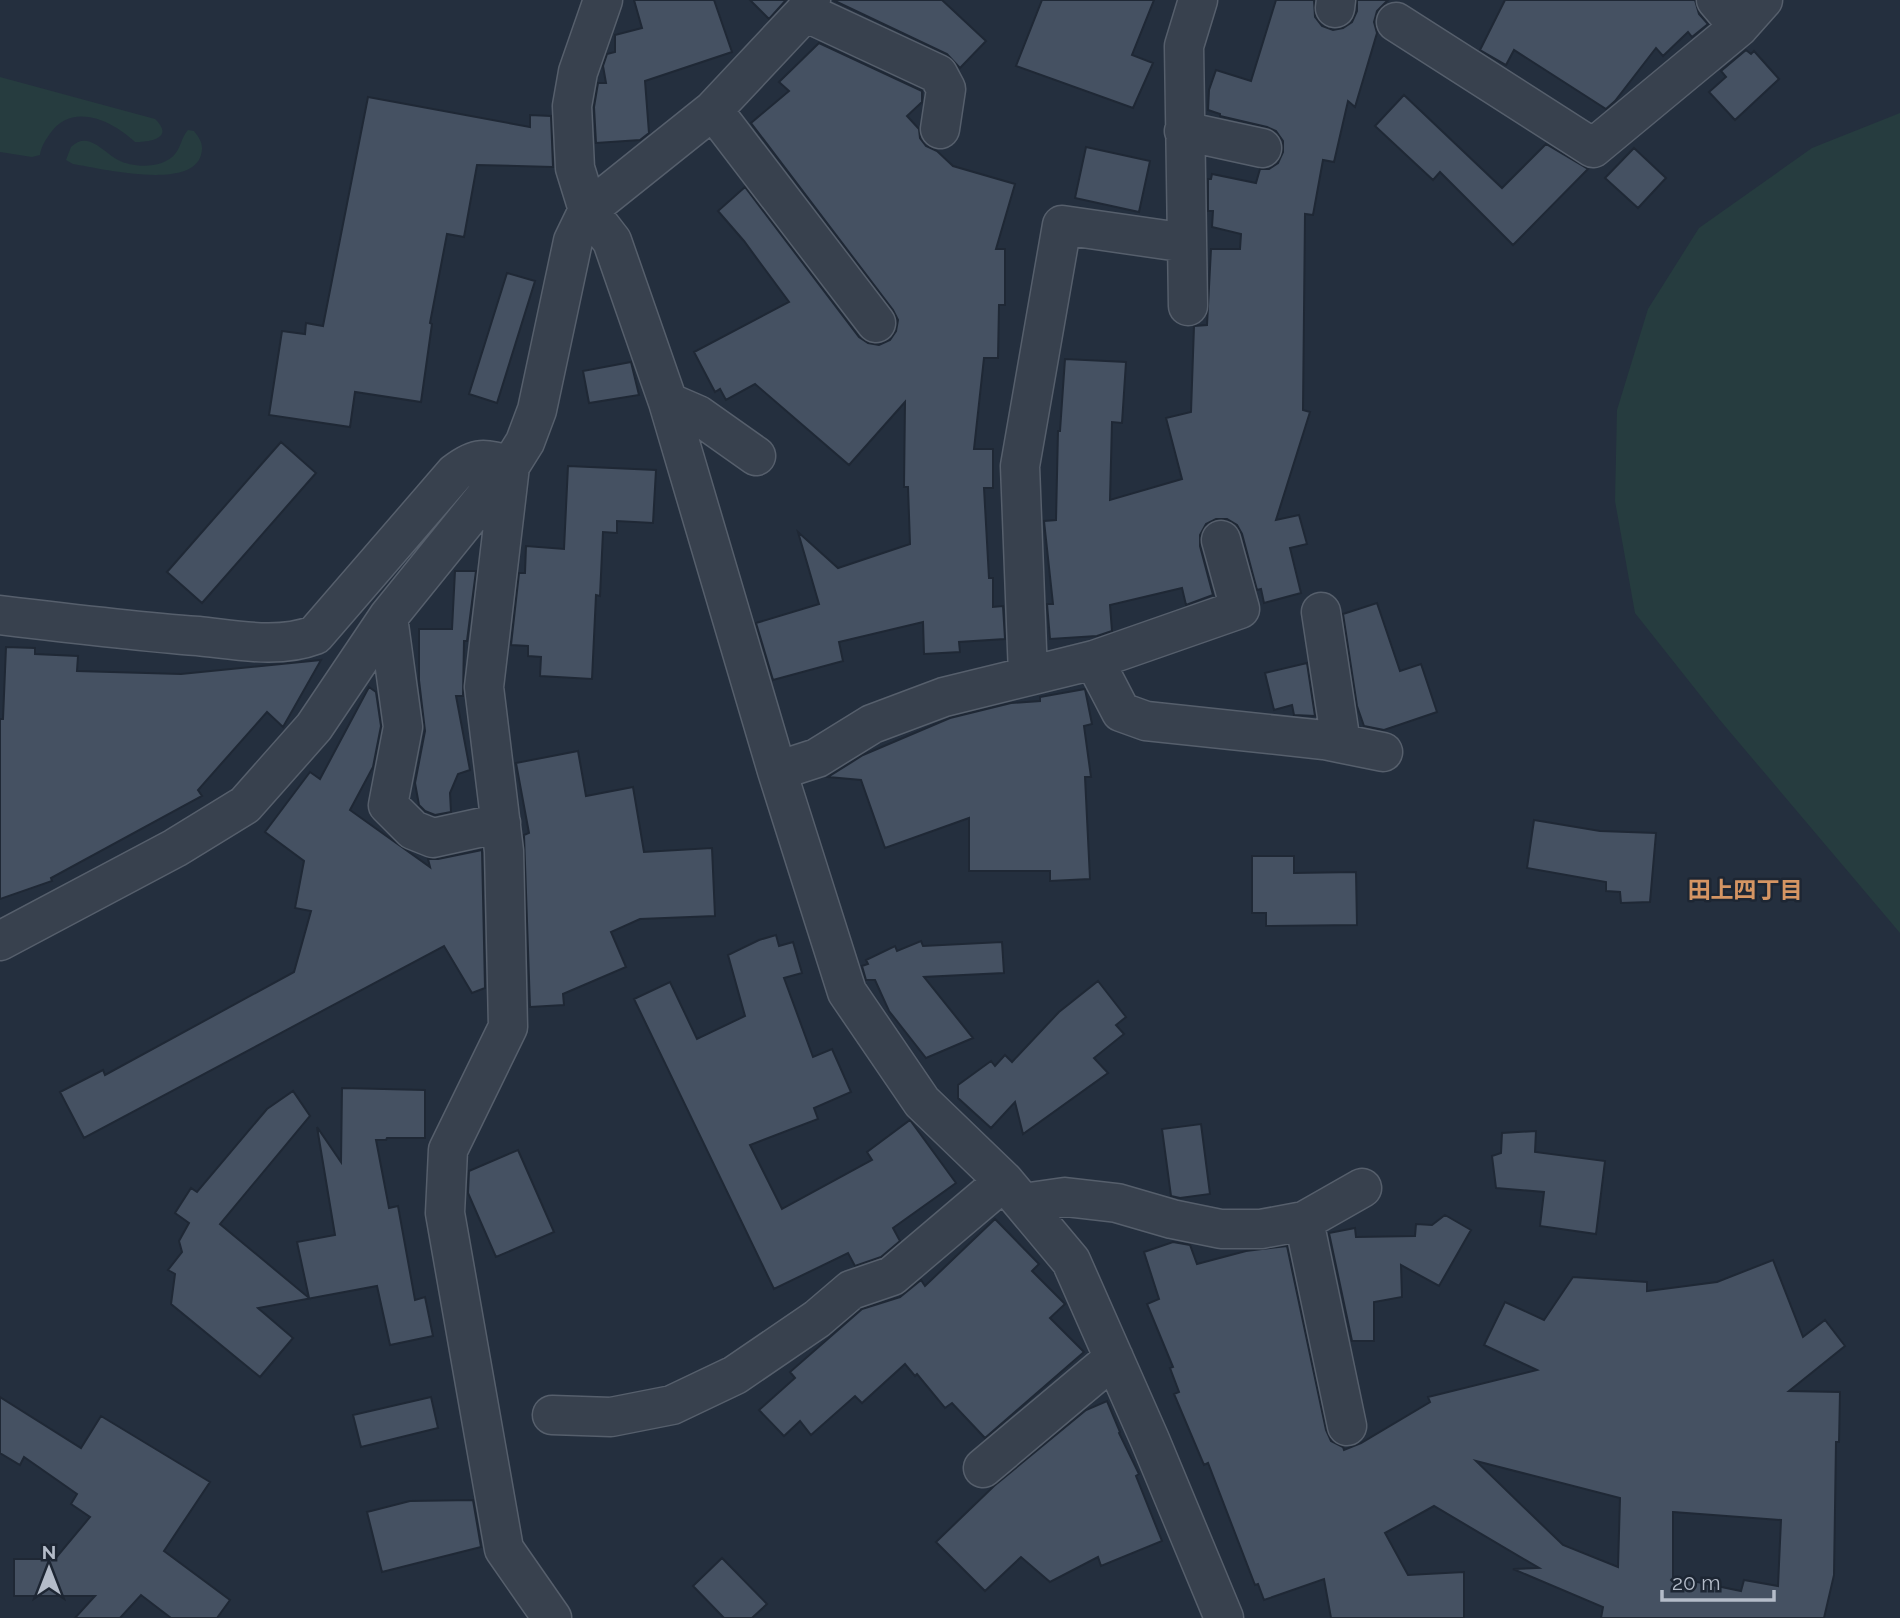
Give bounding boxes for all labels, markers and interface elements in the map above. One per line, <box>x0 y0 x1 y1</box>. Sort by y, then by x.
district label: 田上四丁目 <box>1688 876 1803 903</box>
north arrow <box>14 1534 84 1604</box>
text: N <box>42 1541 56 1563</box>
scale bar <box>1662 1558 1774 1602</box>
text: 20 m <box>1672 1570 1720 1595</box>

